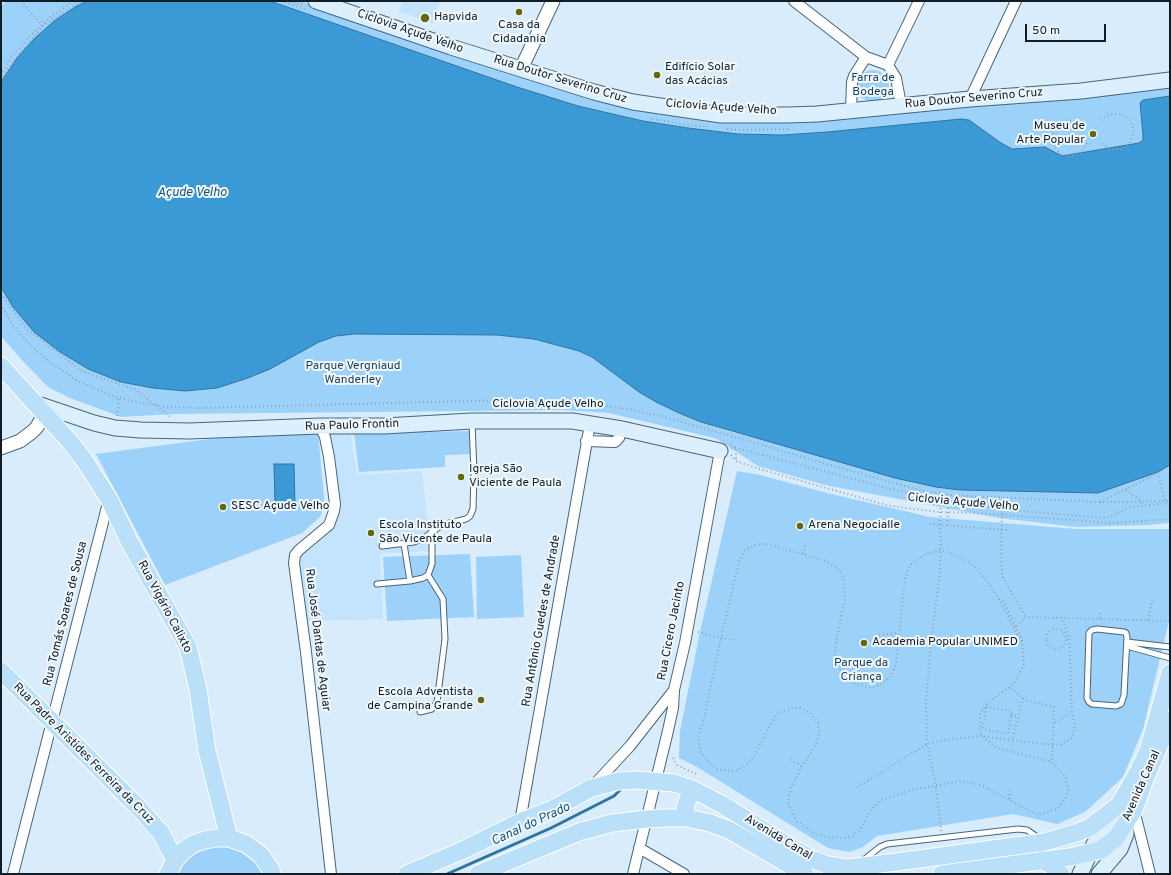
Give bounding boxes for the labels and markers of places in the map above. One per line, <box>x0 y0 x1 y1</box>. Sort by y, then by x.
marker: Casa da Cidadania <box>514 7 524 17</box>
place label: Hapvida <box>434 11 477 25</box>
marker: Hapvida <box>419 12 431 24</box>
place label: Casa da Cidadania <box>492 19 546 47</box>
place label: Edifício Solar das Acácias <box>665 61 735 89</box>
marker: Edifício Solar das Acácias <box>652 70 662 80</box>
place label: Museu de Arte Popular <box>1016 120 1085 148</box>
marker: Museu de Arte Popular <box>1088 129 1098 139</box>
place label: Igreja São Viciente de Paula <box>469 463 562 491</box>
marker: Igreja São Viciente de Paula <box>456 472 466 482</box>
place label: SESC Açude Velho <box>231 500 330 514</box>
marker: SESC Açude Velho <box>218 502 228 512</box>
place label: Escola Instituto São Vicente de Paula <box>379 519 492 547</box>
place label: Arena Negocialle <box>808 519 900 533</box>
marker: Arena Negocialle <box>795 521 805 531</box>
marker: Escola Instituto São Vicente de Paula <box>366 528 376 538</box>
place label: Academia Popular UNIMED <box>872 636 1018 650</box>
marker: Academia Popular UNIMED <box>859 638 869 648</box>
place label: Escola Adventista de Campina Grande <box>367 686 473 714</box>
marker: Escola Adventista de Campina Grande <box>476 695 486 705</box>

